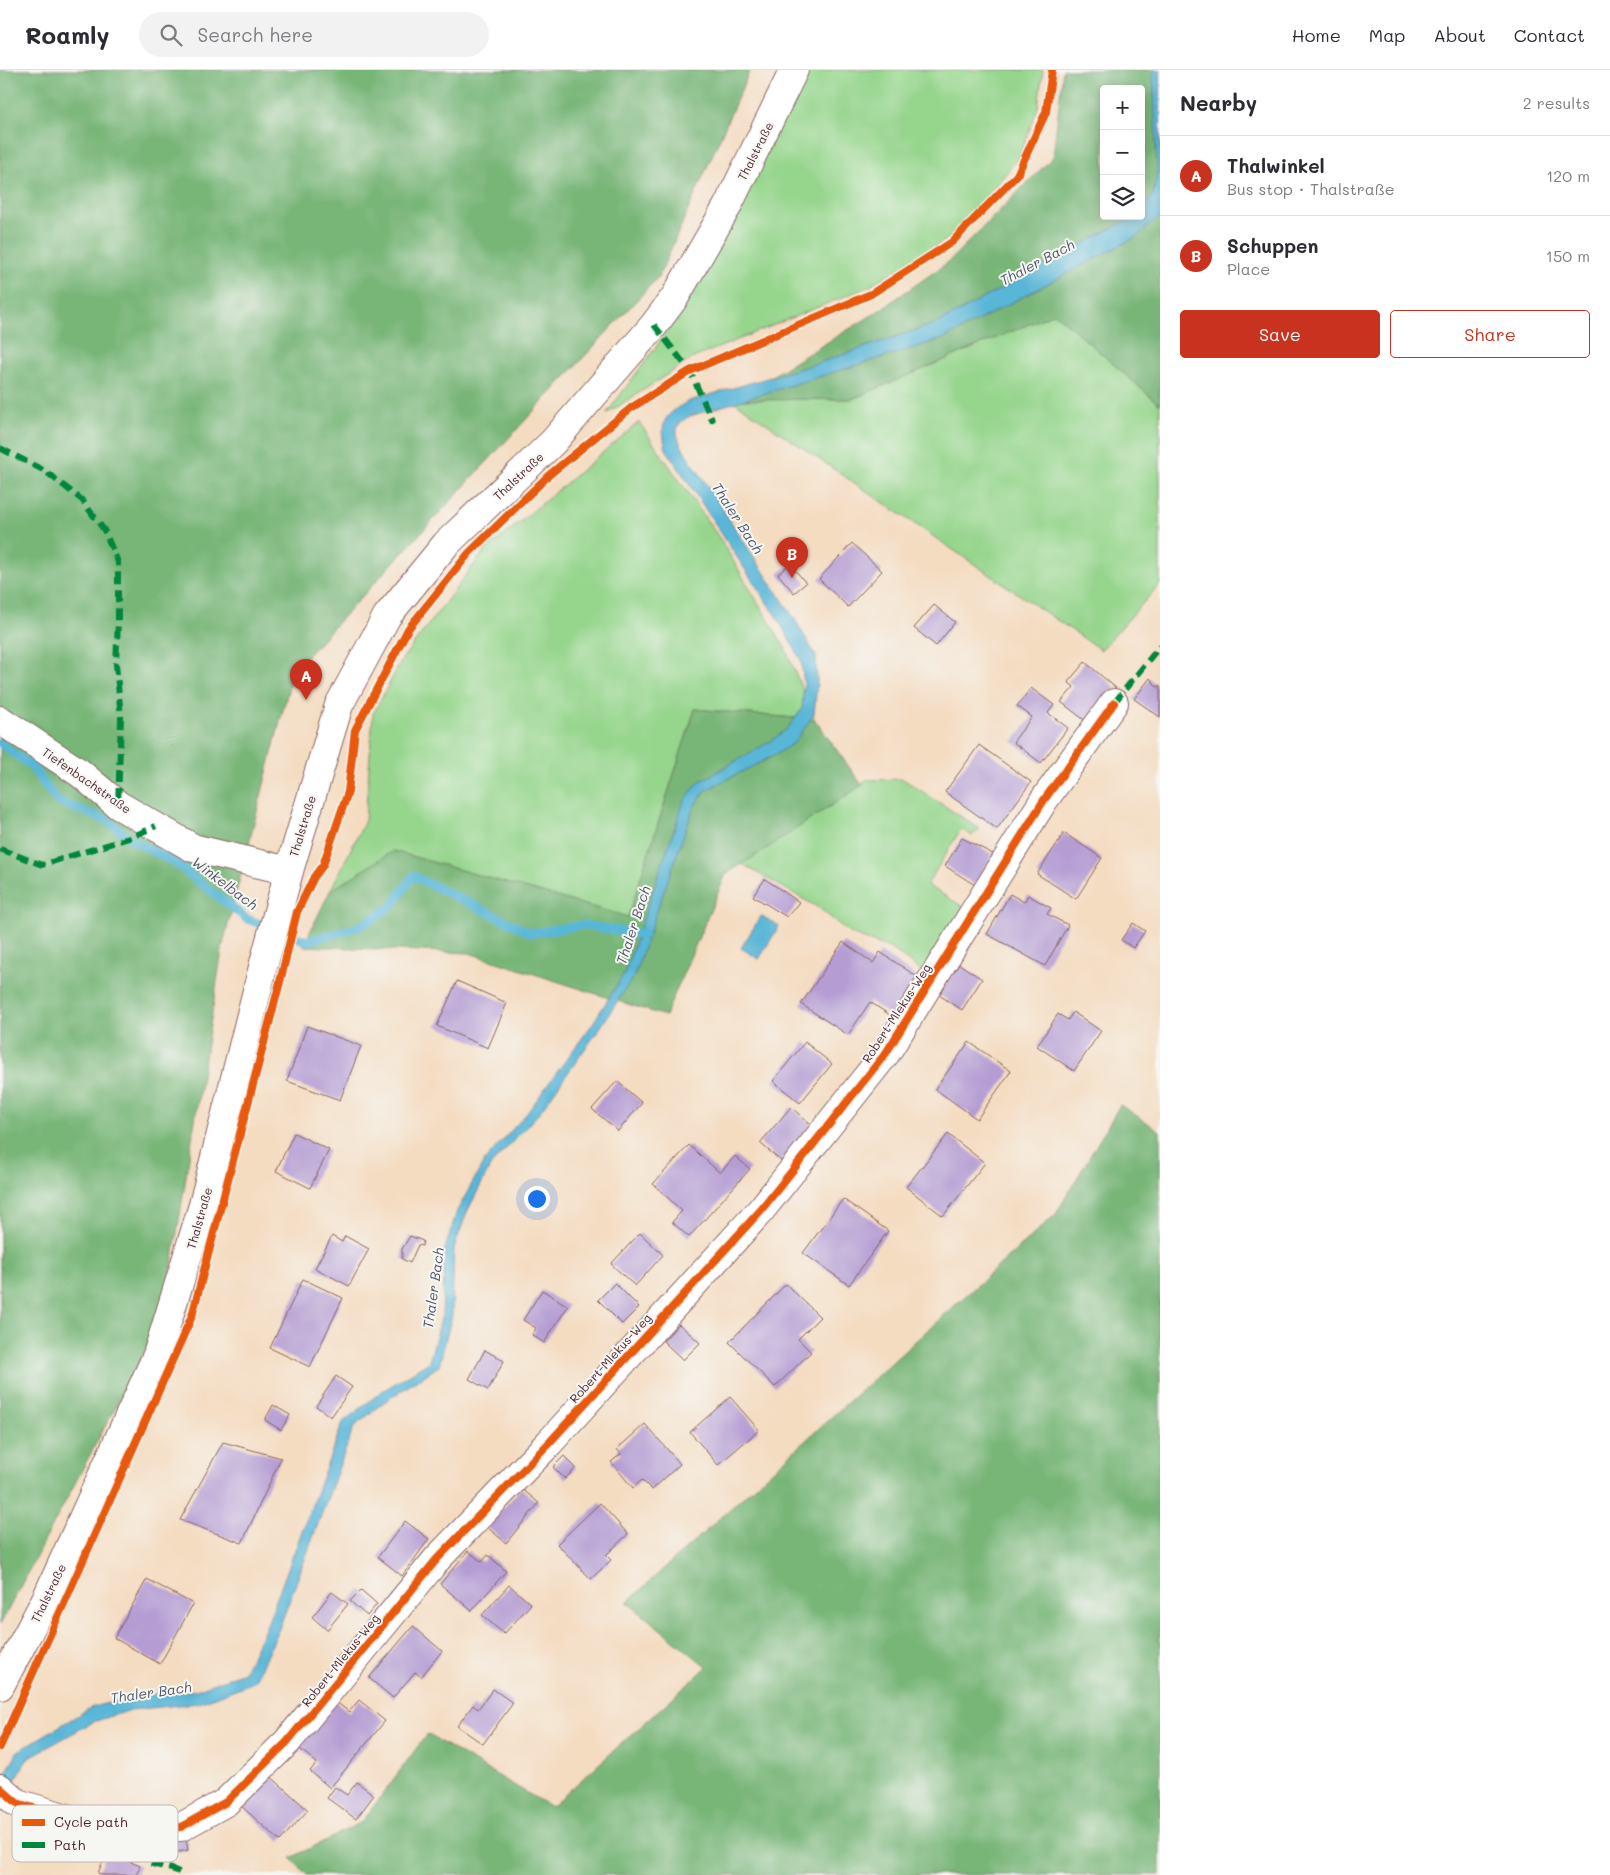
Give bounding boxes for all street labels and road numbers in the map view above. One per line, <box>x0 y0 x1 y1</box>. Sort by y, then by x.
street label: Thalstraße <box>733 119 777 183</box>
street label: Thalstraße <box>489 448 547 504</box>
street label: Tiefenbachstraße <box>39 743 135 817</box>
street label: Thalstraße <box>285 793 319 859</box>
street label: Robert-Mlekus-Weg <box>858 960 934 1066</box>
street label: Thalstraße <box>183 1185 215 1251</box>
street label: Robert-Mlekus-Weg <box>566 1310 654 1406</box>
street label: Thalstraße <box>27 1561 69 1625</box>
street label: Robert-Mlekus-Weg <box>298 1610 382 1710</box>

